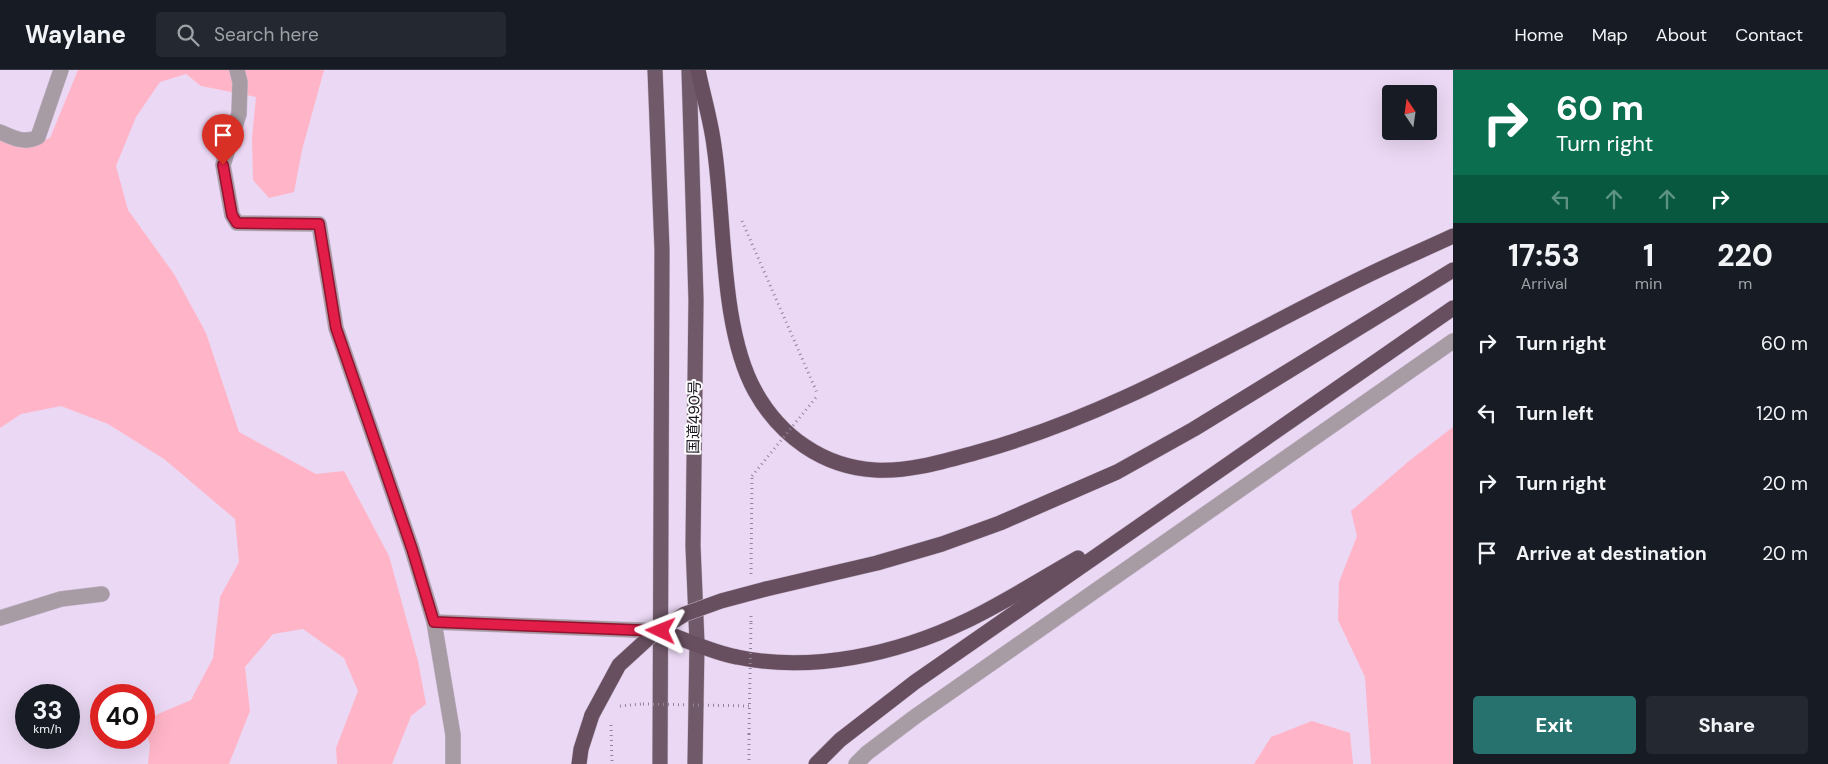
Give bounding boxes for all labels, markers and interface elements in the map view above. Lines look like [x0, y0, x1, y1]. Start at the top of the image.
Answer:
search box [156, 12, 506, 57]
text: Waylane [25, 19, 126, 50]
icon: search [174, 21, 202, 49]
text: Search here [214, 22, 319, 47]
text: Home [1514, 23, 1564, 47]
text: Map [1592, 23, 1628, 47]
text: About [1656, 23, 1707, 47]
text: Contact [1735, 23, 1803, 47]
north arrow [1382, 85, 1438, 140]
map controls [1382, 85, 1437, 140]
text: 60 m [1556, 85, 1644, 131]
icon: right [1473, 90, 1538, 155]
pin [202, 114, 244, 165]
icon: arrive [209, 121, 237, 149]
text: Turn right [1556, 129, 1653, 158]
icon: left [1547, 185, 1575, 213]
icon: ahead [1600, 185, 1628, 213]
icon: ahead [1653, 185, 1681, 213]
icon: right [1706, 185, 1734, 213]
text: 17:53 [1508, 236, 1580, 275]
text: 1 [1643, 236, 1654, 275]
text: 220 [1717, 236, 1773, 275]
text: Arrival [1521, 273, 1567, 294]
text: min [1635, 273, 1662, 294]
text: m [1738, 273, 1752, 294]
icon: right [1473, 329, 1501, 357]
text: Turn right [1516, 331, 1606, 356]
text: 60 m [1761, 331, 1808, 356]
street label: 国道490号 [683, 380, 705, 454]
icon: left [1473, 399, 1501, 427]
text: Turn left [1516, 401, 1594, 426]
text: 120 m [1756, 401, 1808, 426]
icon: right [1473, 469, 1501, 497]
text: Turn right [1516, 471, 1606, 496]
text: 20 m [1762, 471, 1808, 496]
icon: arrive [1473, 539, 1501, 567]
text: Arrive at destination [1516, 541, 1707, 566]
text: 20 m [1762, 541, 1808, 566]
position arrow [634, 604, 686, 656]
speed limit sign: 40 [90, 684, 155, 749]
text: 33 [32, 694, 63, 727]
button: Exit [1473, 696, 1636, 754]
button: Share [1646, 696, 1808, 754]
text: km/h [33, 721, 62, 737]

